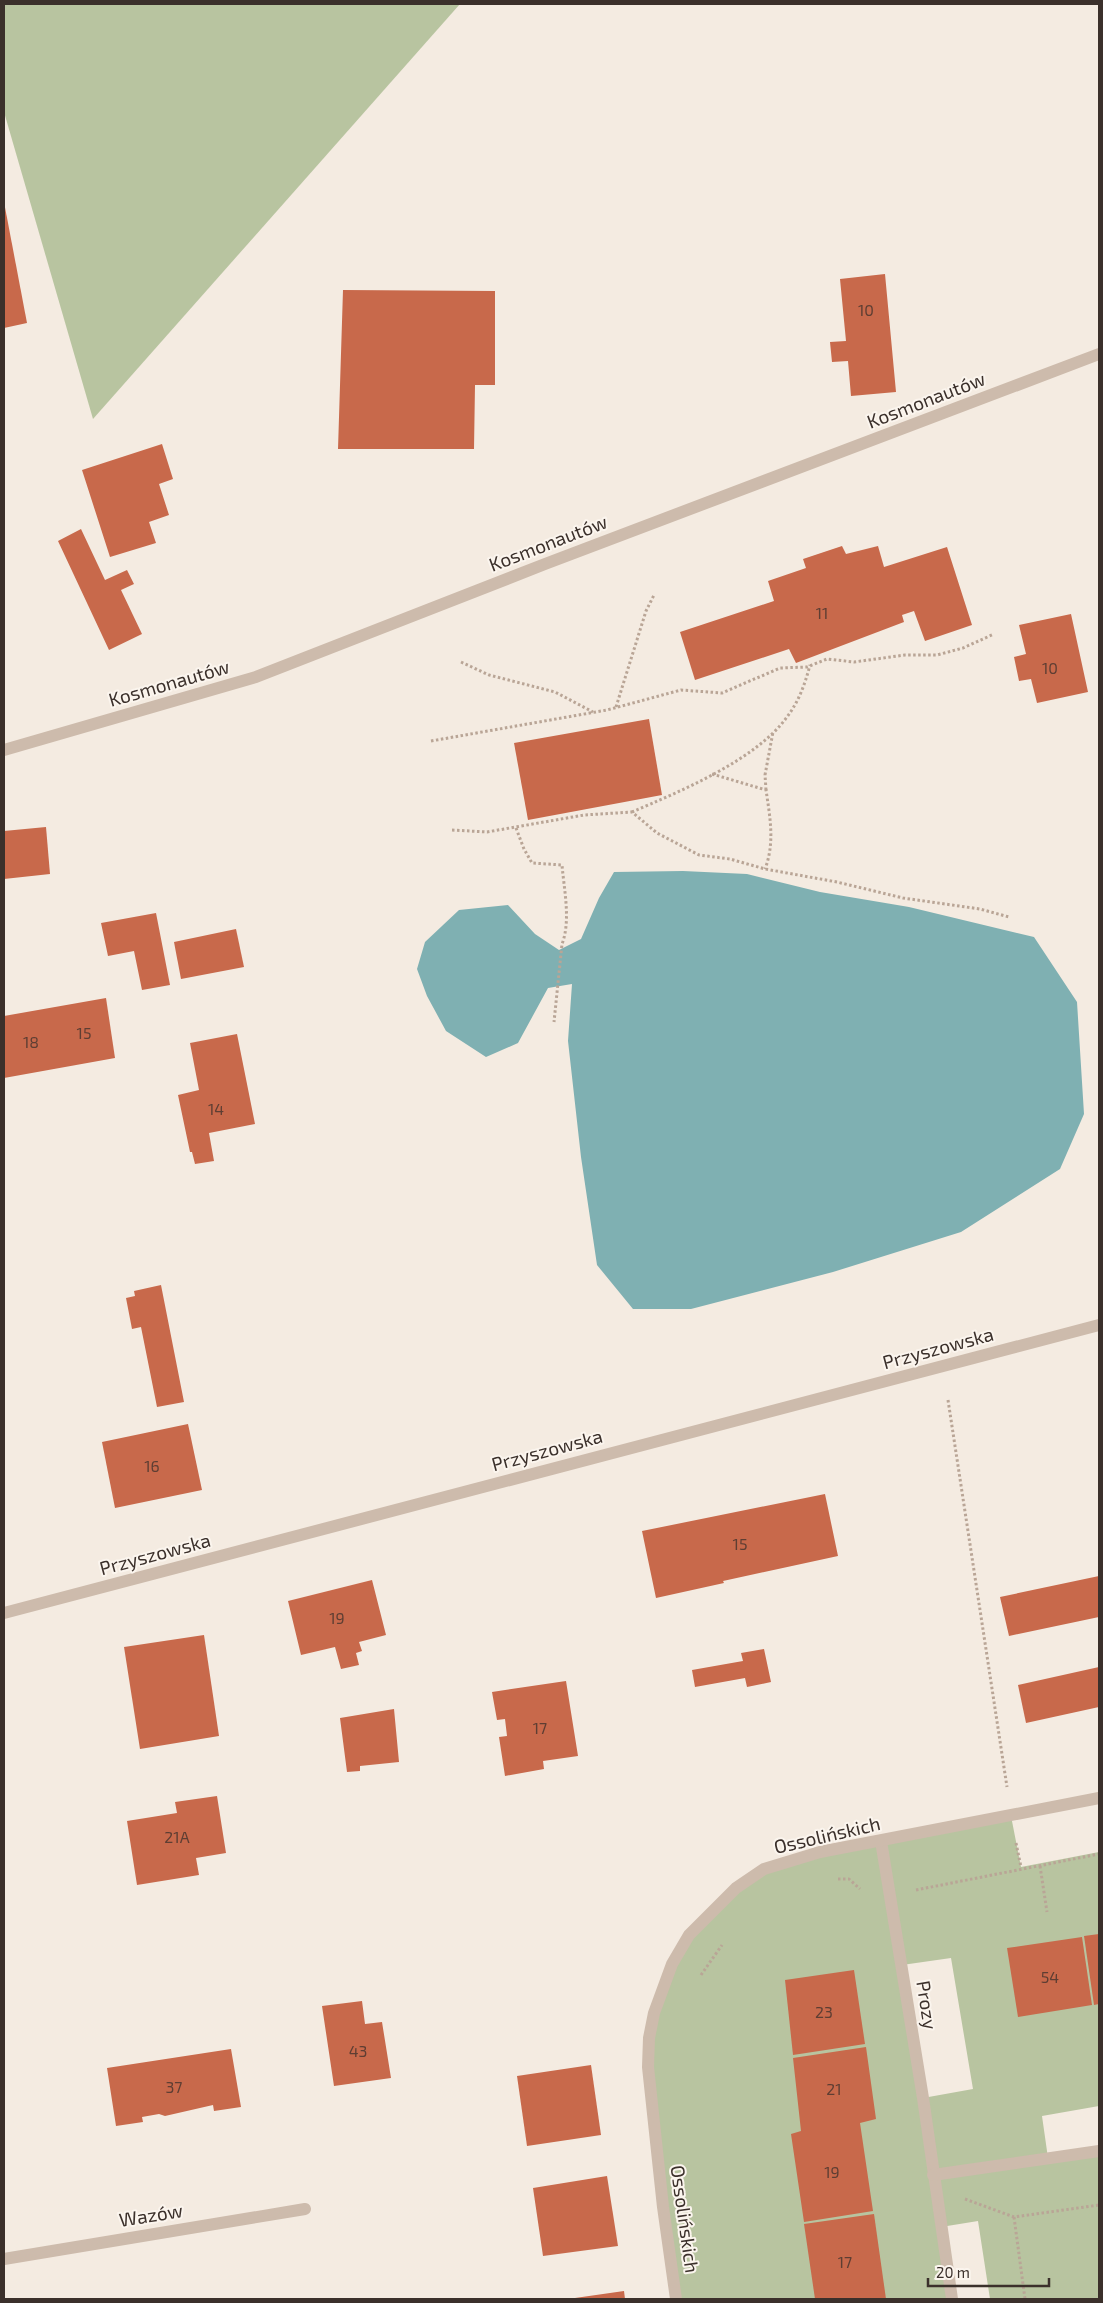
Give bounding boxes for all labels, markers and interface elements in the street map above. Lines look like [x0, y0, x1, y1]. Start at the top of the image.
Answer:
house number: 10 [858, 300, 874, 319]
street label: Kosmonautów [863, 366, 989, 433]
street label: Kosmonautów [485, 509, 611, 576]
house number: 11 [816, 603, 828, 622]
street label: Kosmonautów [106, 654, 232, 711]
house number: 10 [1042, 658, 1058, 677]
house number: 15 [77, 1023, 91, 1042]
house number: 18 [23, 1032, 39, 1051]
house number: 14 [208, 1099, 224, 1118]
street label: Przyszowska [880, 1322, 996, 1373]
street label: Przyszowska [489, 1424, 605, 1475]
house number: 16 [144, 1456, 160, 1475]
street label: Przyszowska [97, 1528, 213, 1579]
house number: 15 [733, 1534, 747, 1553]
house number: 19 [329, 1608, 345, 1627]
house number: 17 [533, 1718, 547, 1737]
street label: Ossolińskich [771, 1811, 882, 1858]
house number: 21A [164, 1827, 190, 1846]
house number: 54 [1041, 1967, 1059, 1986]
street label: Prozy [912, 1979, 943, 2031]
house number: 23 [815, 2002, 833, 2021]
house number: 43 [349, 2041, 367, 2060]
house number: 37 [165, 2077, 183, 2096]
house number: 21 [826, 2079, 842, 2098]
house number: 19 [824, 2162, 840, 2181]
street label: Ossolińskich [667, 2164, 704, 2274]
street label: Wazów [117, 2198, 185, 2231]
house number: 17 [838, 2252, 852, 2271]
scale bar [928, 2256, 1049, 2288]
text: 20 m [936, 2263, 970, 2281]

